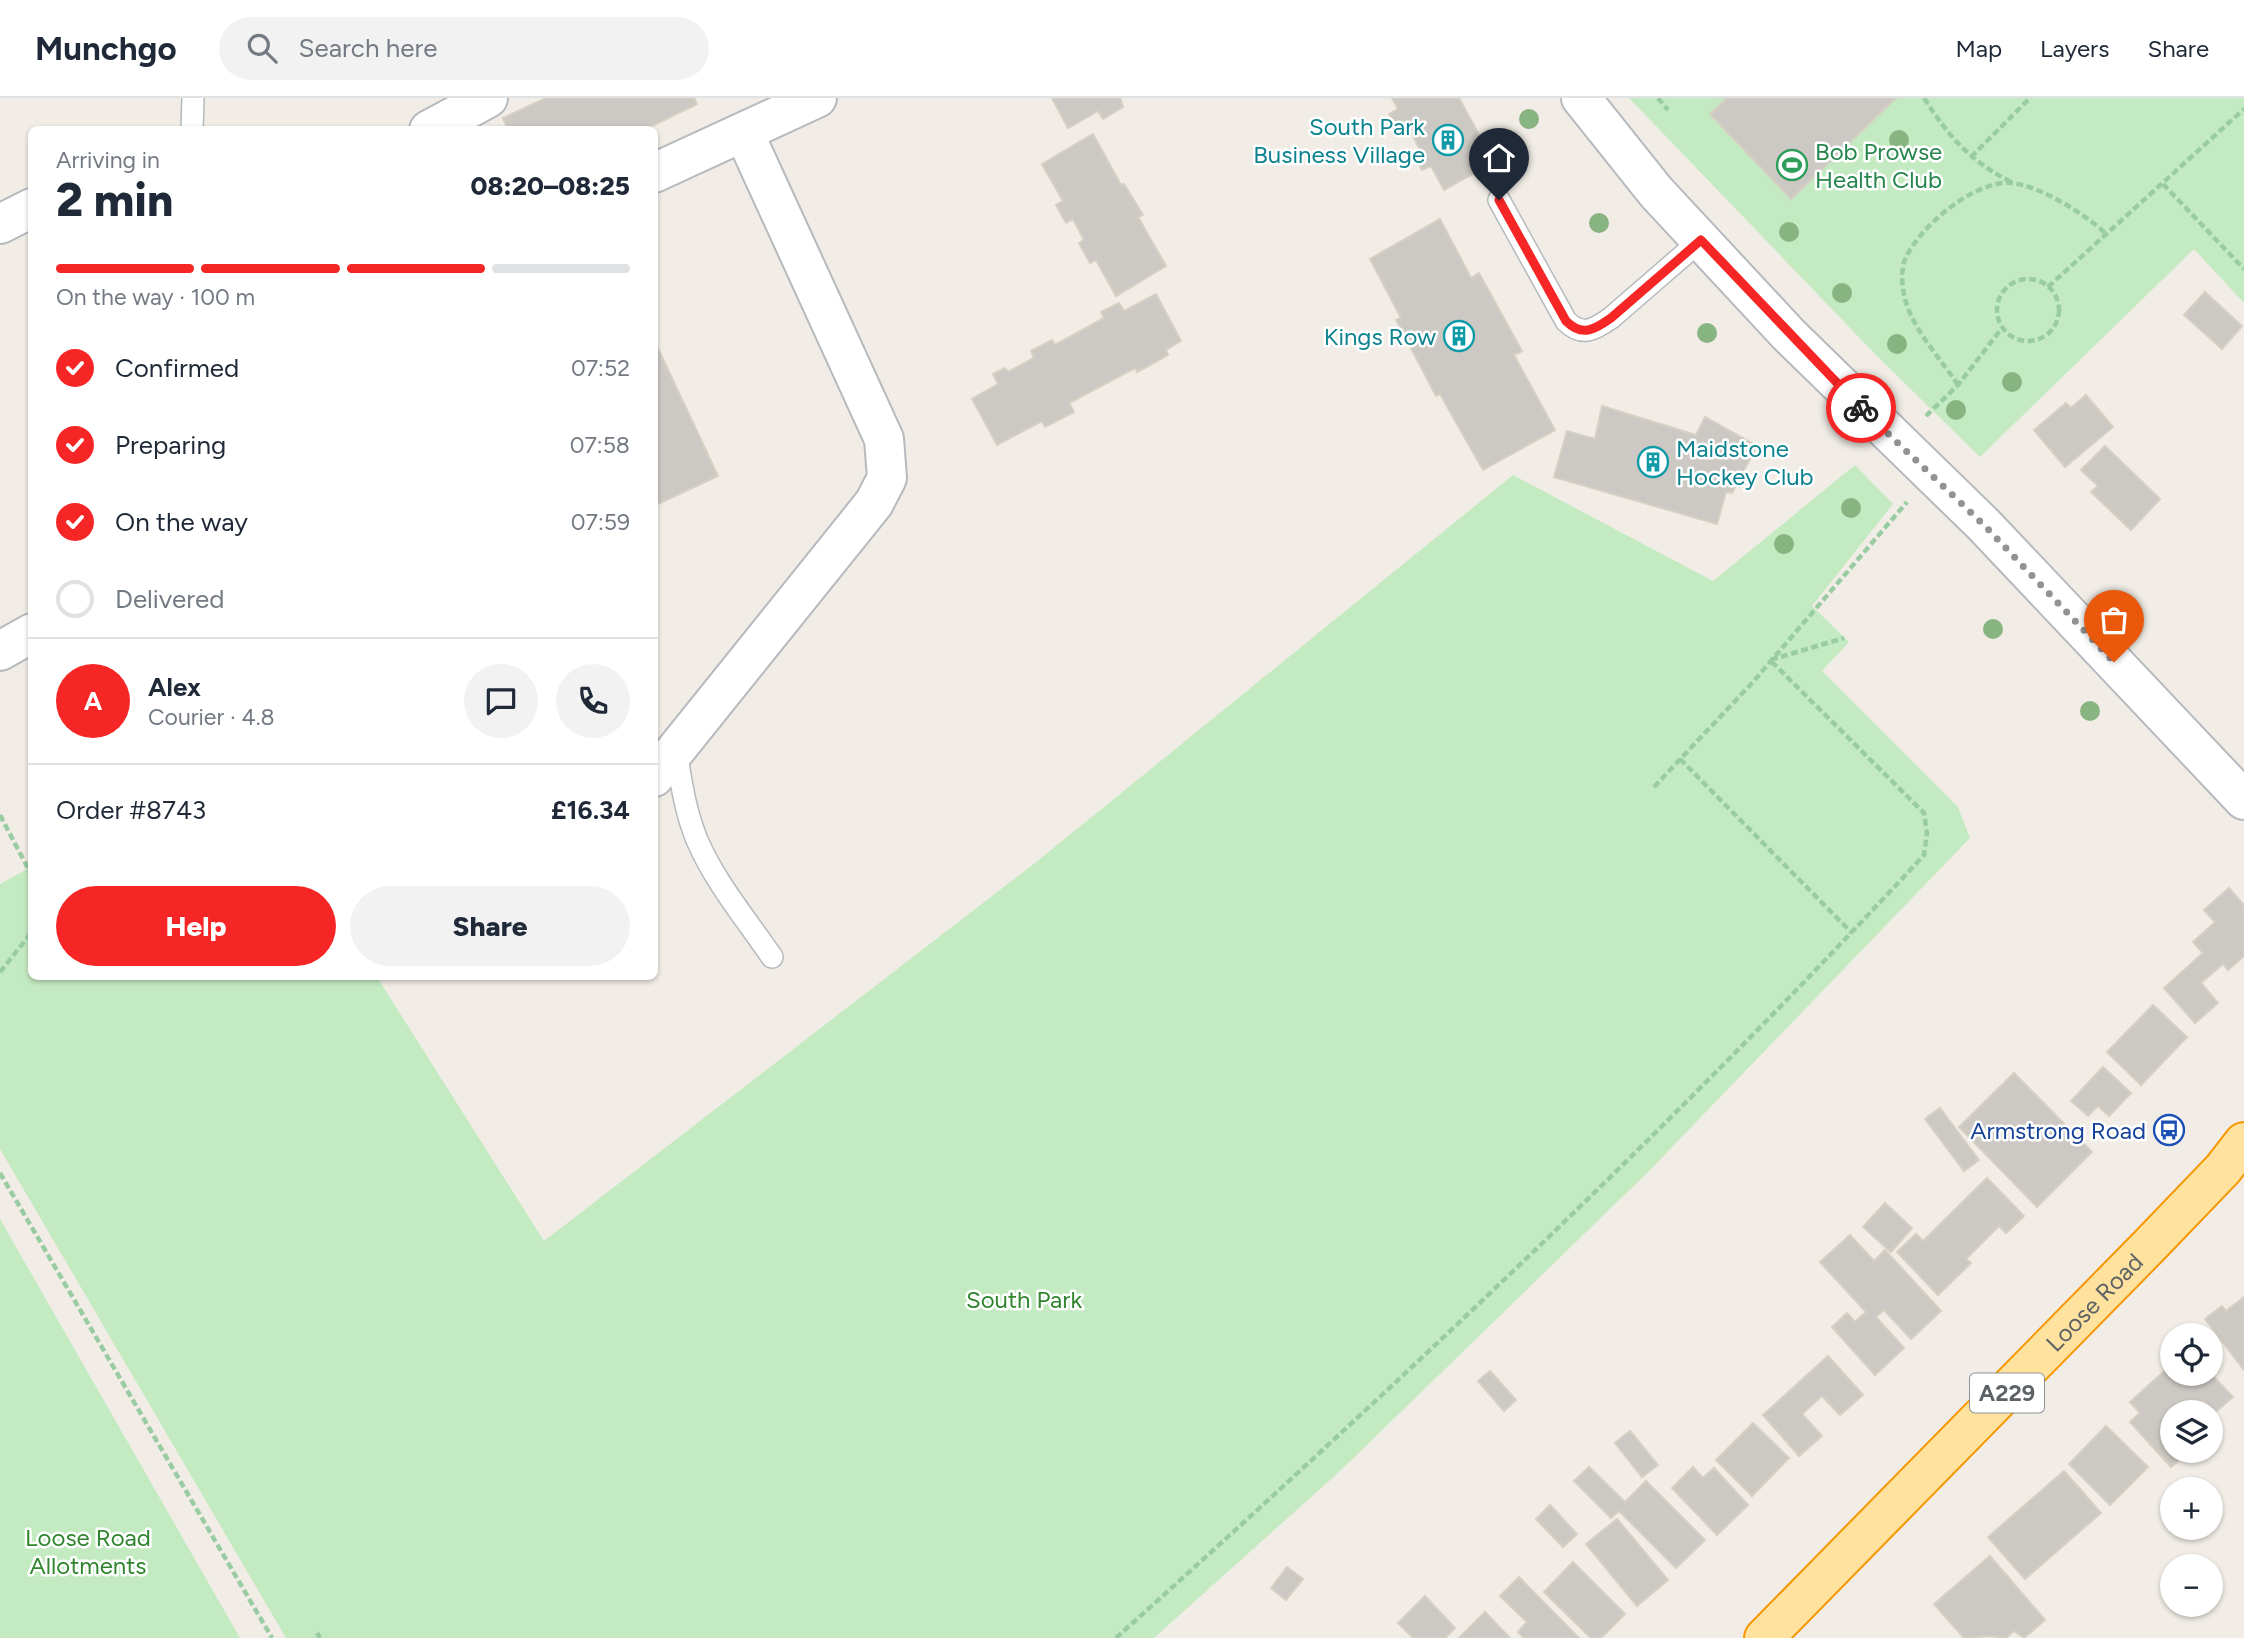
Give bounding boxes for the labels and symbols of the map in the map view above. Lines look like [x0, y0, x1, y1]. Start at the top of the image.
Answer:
place label: South Park Business Village [1253, 112, 1425, 169]
building icon: South Park Business Village [1431, 123, 1465, 157]
pin [1469, 128, 1529, 200]
place label: Bob Prowse Health Club [1815, 137, 1942, 194]
sports icon: Bob Prowse Health Club [1775, 148, 1809, 182]
building icon: Kings Row [1442, 319, 1476, 353]
place label: Kings Row [1324, 322, 1436, 351]
courier [1826, 373, 1896, 443]
place label: Maidstone Hockey Club [1676, 434, 1814, 491]
building icon: Maidstone Hockey Club [1636, 445, 1670, 479]
pin [2084, 590, 2144, 662]
bus stop icon: Armstrong Road [2152, 1113, 2186, 1147]
place label: Armstrong Road [1970, 1116, 2146, 1145]
street label: Loose Road [2040, 1247, 2148, 1357]
park label: South Park [966, 1285, 1082, 1314]
road number: A229 [1970, 1374, 2044, 1412]
park label: Loose Road Allotments [25, 1523, 151, 1580]

